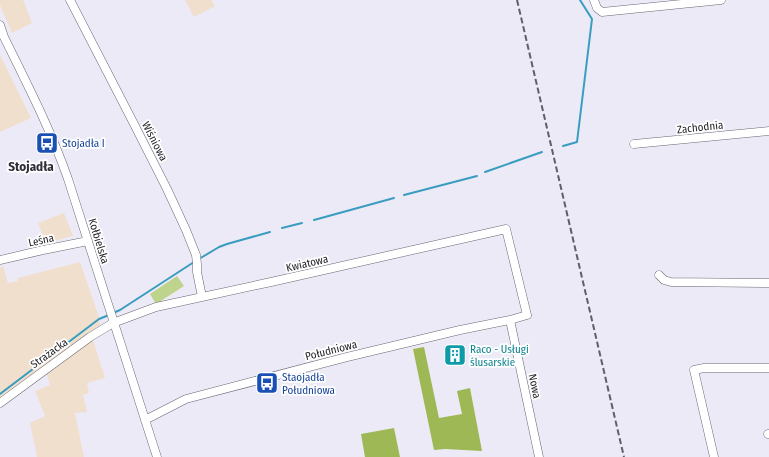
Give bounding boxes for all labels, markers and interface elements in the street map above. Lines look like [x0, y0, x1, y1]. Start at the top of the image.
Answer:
street label: Wiśniowa [139, 119, 170, 163]
street label: Zachodnia [676, 119, 724, 136]
bus stop icon: Stojadła I [34, 130, 60, 156]
place label: Stojadła I [62, 137, 105, 150]
district label: Stojadła [8, 159, 54, 174]
street label: Kołbielska [85, 217, 112, 265]
street label: Leśna [27, 231, 55, 250]
street label: Kwiatowa [285, 252, 329, 275]
street label: Strażacka [28, 336, 70, 371]
street label: Południowa [304, 338, 358, 363]
building icon: Raco - Usługi ślusarskie [442, 342, 468, 368]
place label: Raco - Usługi ślusarskie [470, 343, 529, 369]
bus stop icon: Staojadła Południowa [254, 370, 280, 396]
place label: Staojadła Południowa [282, 371, 335, 397]
street label: Nowa [526, 373, 543, 400]

